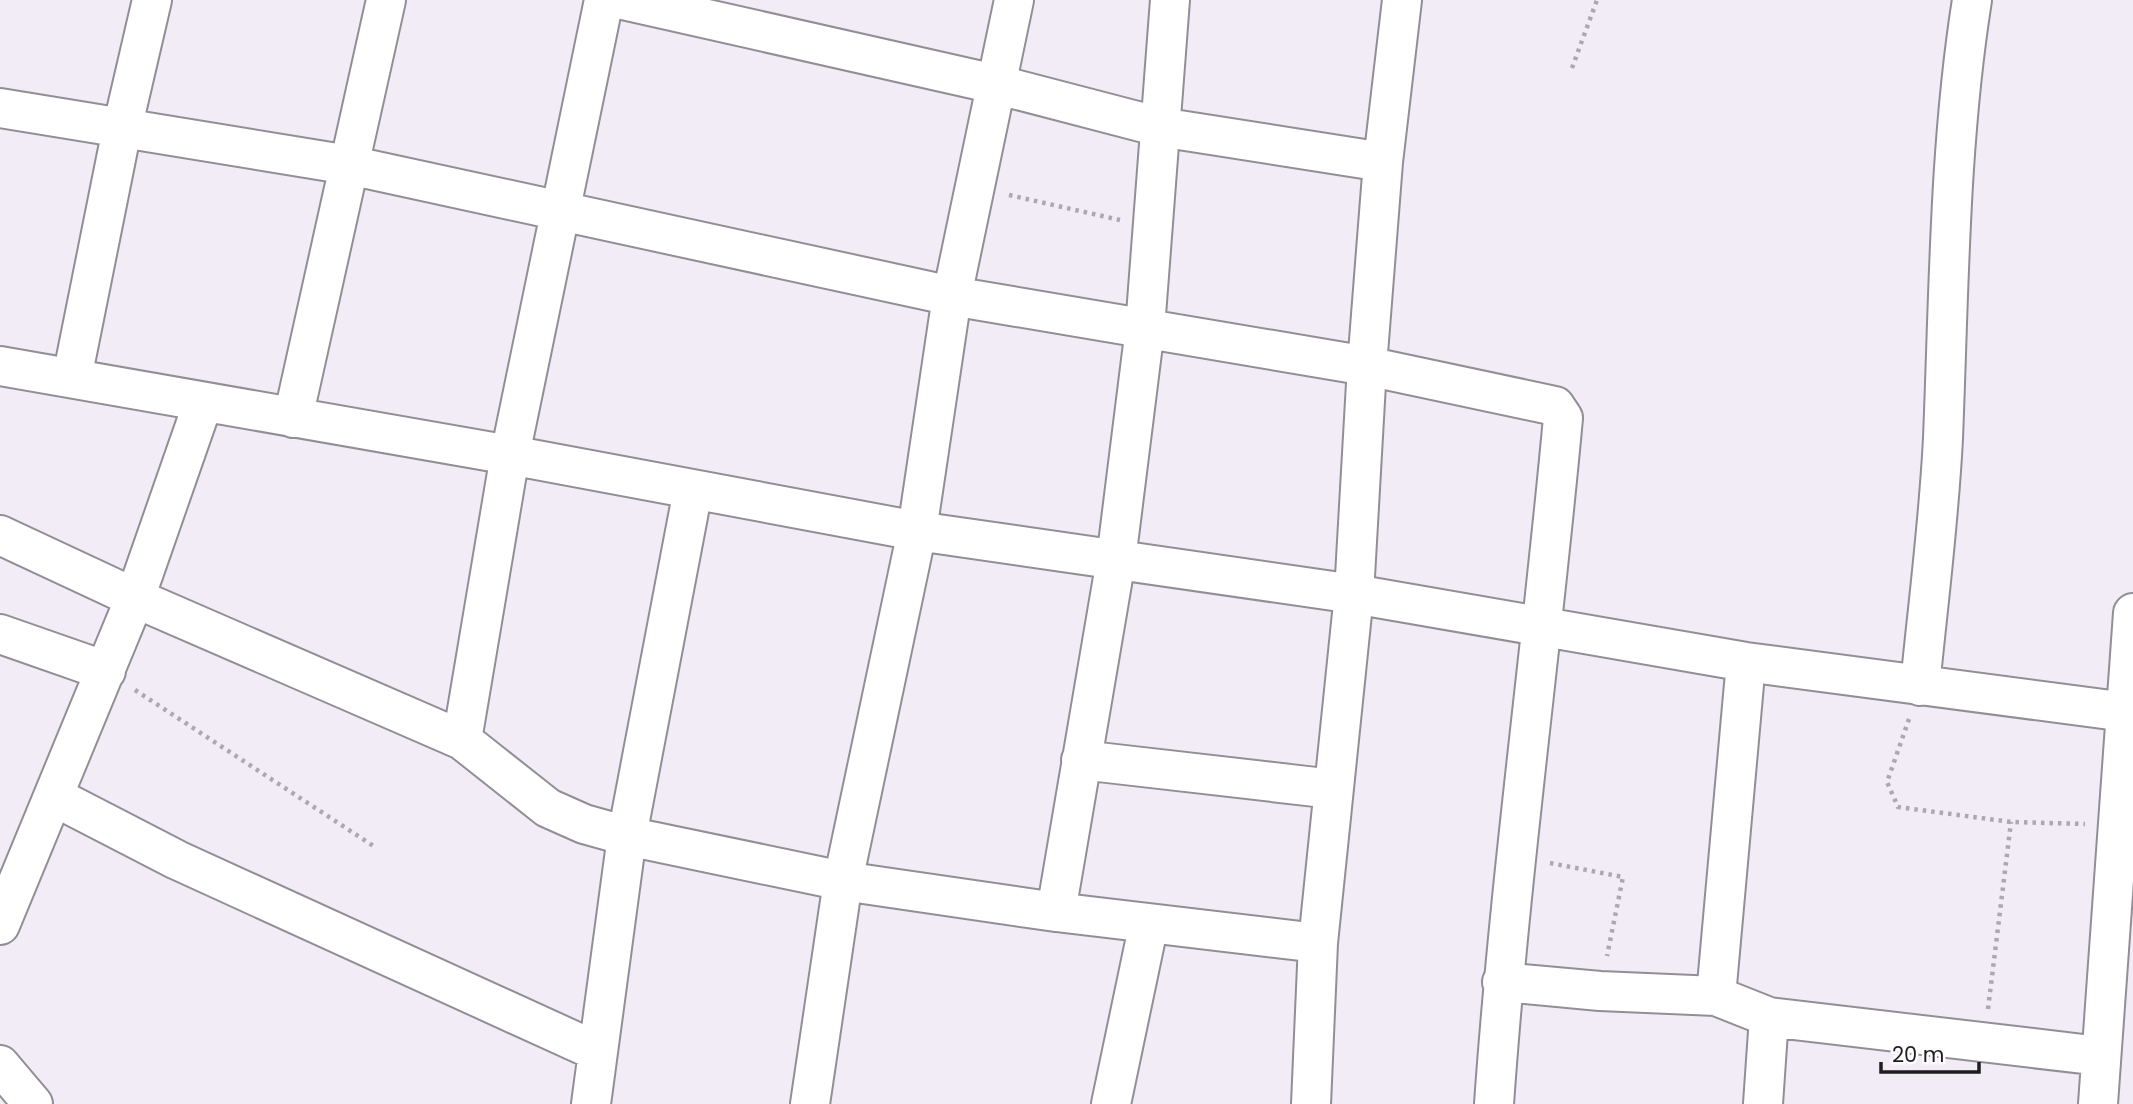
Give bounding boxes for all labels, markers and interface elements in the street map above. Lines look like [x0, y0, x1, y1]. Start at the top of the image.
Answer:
scale bar [1881, 1030, 1979, 1074]
text: 20 m [1892, 1040, 1945, 1069]

